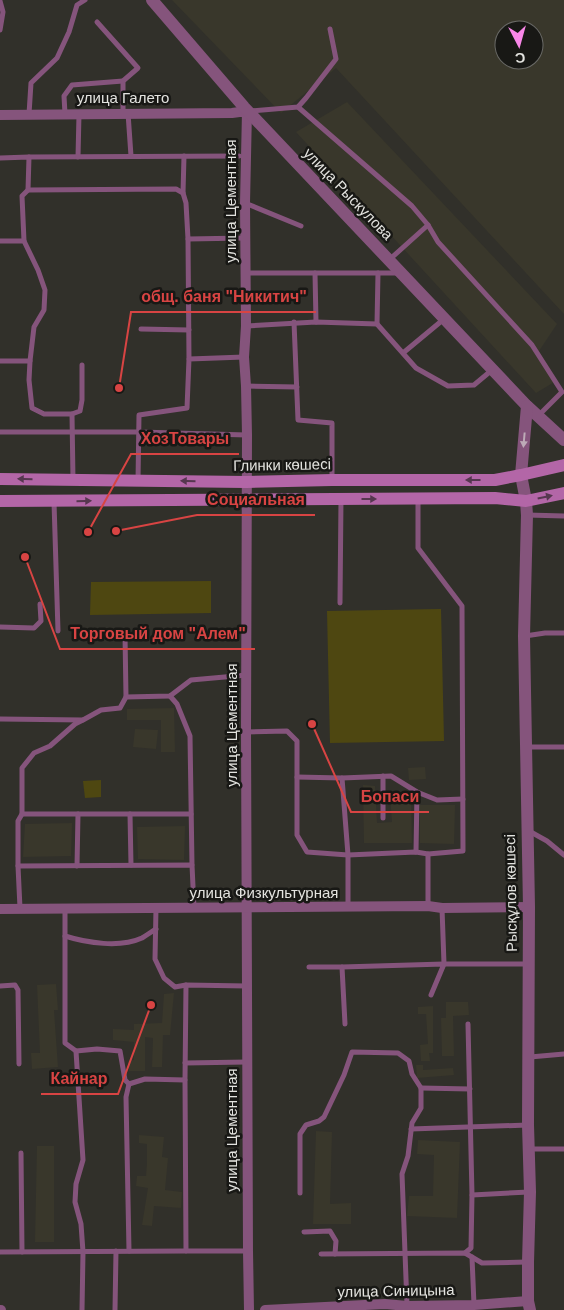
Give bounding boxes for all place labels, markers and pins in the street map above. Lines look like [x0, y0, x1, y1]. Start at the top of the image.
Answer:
callout: общ. баня "Никитич" [131, 281, 316, 312]
callout: ХозТовары [131, 423, 239, 454]
callout: Социальная [197, 484, 315, 515]
callout: Торговый дом "Алем" [60, 618, 255, 649]
callout: Бопаси [351, 781, 429, 812]
callout: Кайнар [41, 1063, 118, 1094]

